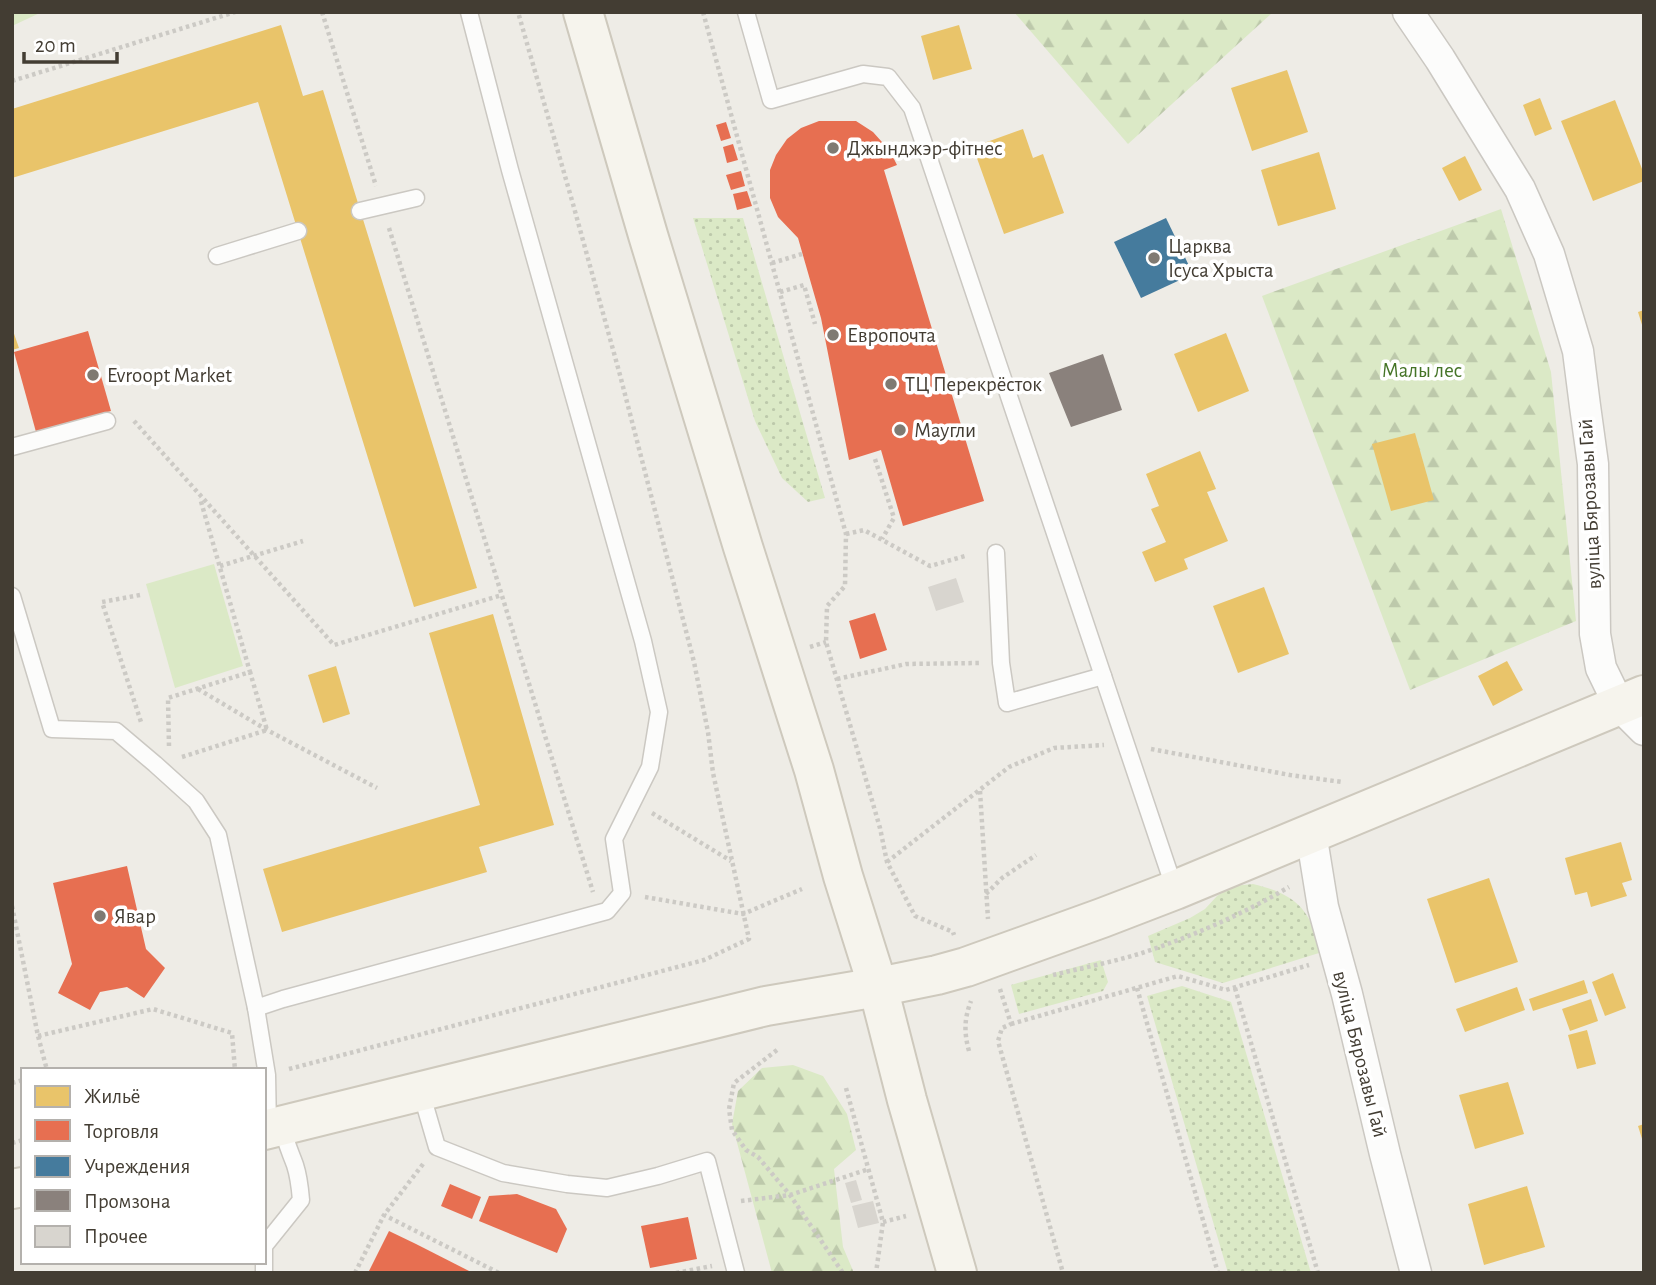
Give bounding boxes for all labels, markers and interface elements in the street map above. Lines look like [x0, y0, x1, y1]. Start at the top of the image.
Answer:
scale bar [24, 21, 117, 65]
text: 20 m [35, 35, 76, 56]
place label: Джынджэр-фітнес [847, 138, 1003, 159]
marker: Джынджэр-фітнес [825, 140, 841, 156]
place label: Царква Ісуса Хрыста [1168, 236, 1274, 281]
marker: Царква Ісуса Хрыста [1146, 250, 1162, 266]
place label: Европочта [847, 325, 936, 346]
marker: Европочта [825, 327, 841, 343]
park label: Малы лес [1382, 360, 1462, 381]
place label: Evroopt Market [107, 365, 232, 386]
marker: Evroopt Market [85, 367, 101, 383]
place label: ТЦ Перекрёсток [905, 374, 1042, 395]
marker: ТЦ Перекрёсток [883, 376, 899, 392]
street label: вуліца Бярозавы Гай [1575, 418, 1605, 590]
place label: Маугли [914, 420, 976, 441]
marker: Маугли [892, 422, 908, 438]
place label: Явар [114, 906, 156, 927]
marker: Явар [92, 908, 108, 924]
street label: вуліца Бярозавы Гай [1329, 969, 1391, 1139]
legend [21, 1068, 266, 1264]
text: Жильё [84, 1086, 140, 1107]
text: Торговля [84, 1121, 159, 1142]
text: Учреждения [84, 1156, 190, 1177]
text: Промзона [84, 1191, 171, 1212]
text: Прочее [84, 1226, 148, 1247]

